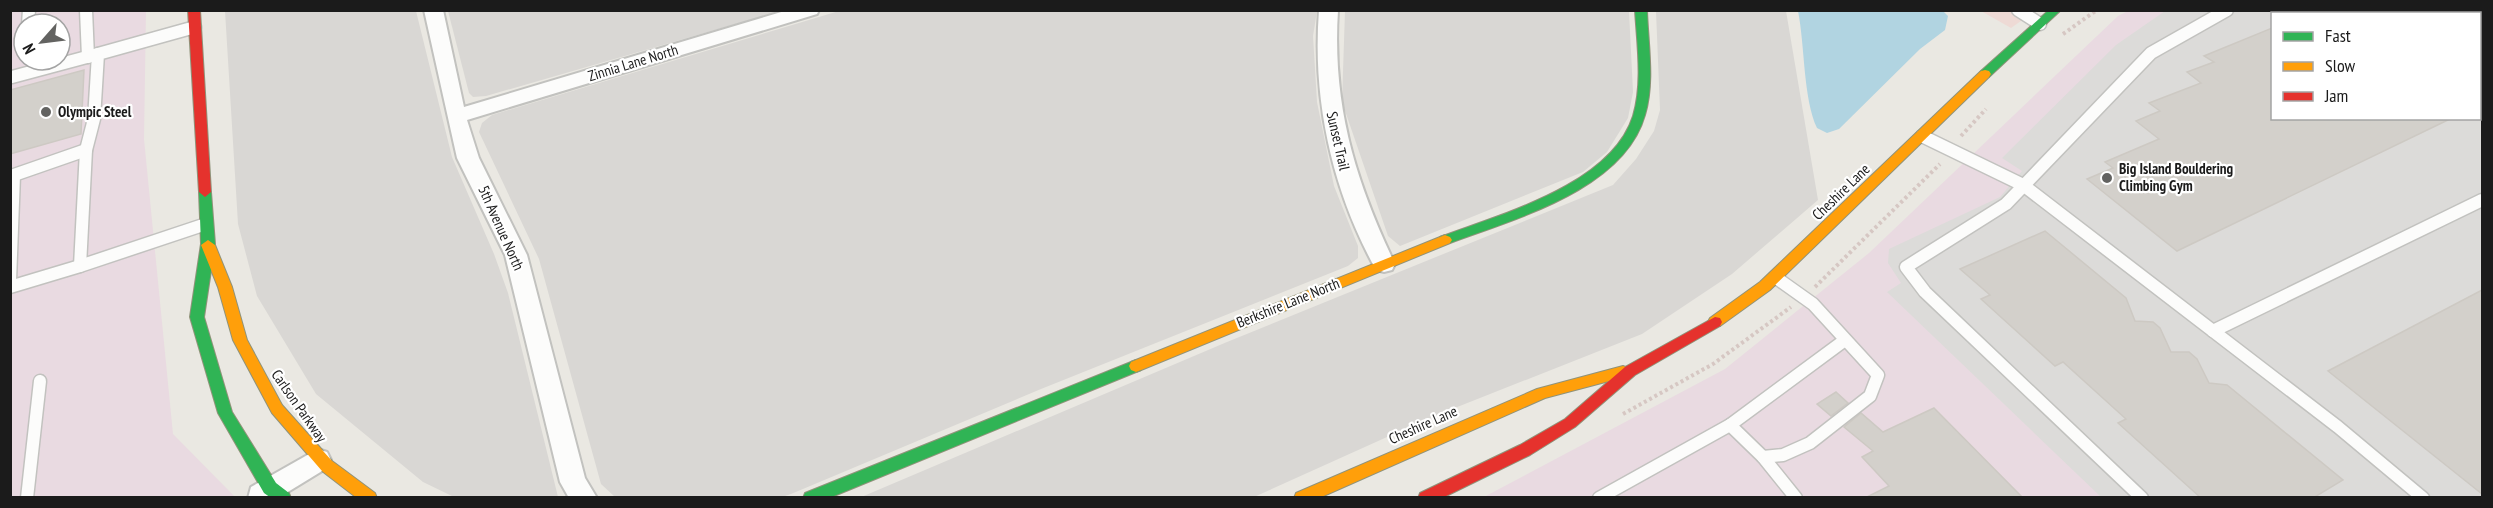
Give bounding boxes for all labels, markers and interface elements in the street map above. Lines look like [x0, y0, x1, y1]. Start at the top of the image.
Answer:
north arrow [12, 12, 72, 72]
legend [2271, 12, 2481, 120]
text: Fast [2325, 24, 2351, 47]
street label: Zinnia Lane North [586, 40, 680, 85]
text: N [18, 41, 40, 58]
text: Slow [2325, 54, 2356, 77]
text: Jam [2324, 84, 2348, 107]
place label: Olympic Steel [58, 102, 132, 121]
marker: Olympic Steel [39, 105, 53, 119]
street label: Sunset Trail [1322, 110, 1355, 173]
street label: Cheshire Lane [1808, 159, 1873, 224]
place label: Big Island Bouldering Climbing Gym [2119, 159, 2234, 195]
marker: Big Island Bouldering Climbing Gym [2100, 171, 2114, 185]
street label: 5th Avenue North [474, 182, 529, 273]
street label: Berkshire Lane North [1234, 273, 1342, 332]
street label: Carlson Parkway [267, 366, 332, 446]
street label: Cheshire Lane [1386, 401, 1460, 448]

